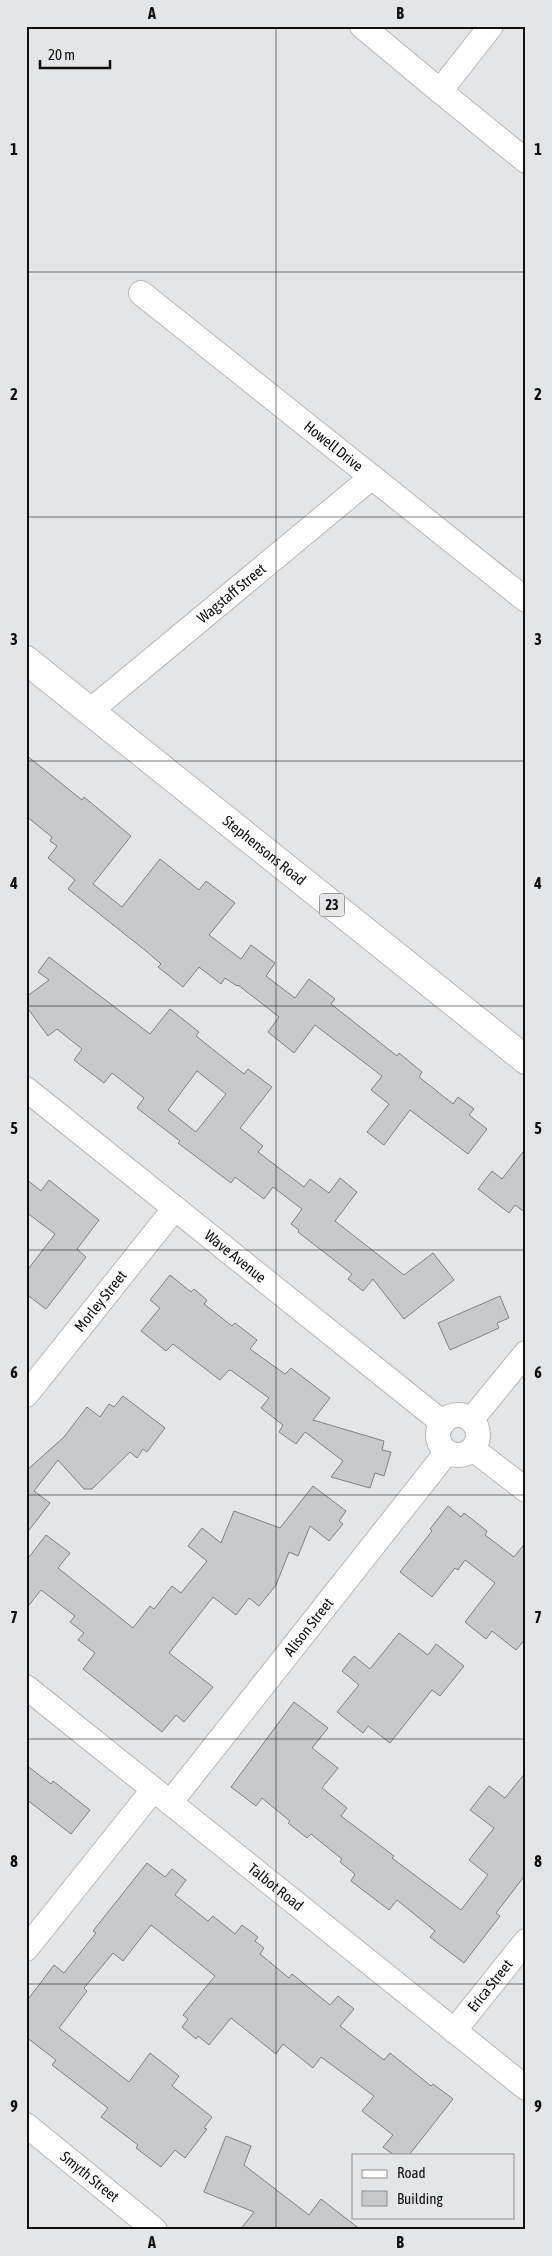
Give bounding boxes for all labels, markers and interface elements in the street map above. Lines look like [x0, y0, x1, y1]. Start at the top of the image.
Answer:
text: A [147, 4, 156, 22]
text: B [396, 4, 404, 22]
scale bar [40, 38, 110, 70]
text: 20 m [48, 46, 75, 63]
text: 1 [10, 140, 18, 158]
text: 1 [534, 140, 542, 158]
text: 2 [10, 385, 18, 403]
text: 2 [534, 385, 542, 403]
street label: Howell Drive [301, 417, 367, 475]
street label: Wagstaff Street [194, 560, 269, 626]
text: 3 [10, 630, 18, 648]
text: 3 [534, 630, 542, 648]
street label: Stephensons Road [220, 812, 309, 888]
text: 4 [9, 874, 18, 892]
text: 4 [533, 874, 542, 892]
road number: 23 [320, 894, 344, 916]
text: 5 [10, 1119, 18, 1137]
text: 5 [534, 1119, 542, 1137]
street label: Wave Avenue [201, 1226, 270, 1286]
street label: Morley Street [71, 1267, 130, 1335]
text: 6 [10, 1363, 18, 1381]
text: 6 [534, 1363, 542, 1381]
street label: Alison Street [280, 1594, 337, 1659]
text: 7 [10, 1608, 18, 1626]
text: 7 [534, 1608, 542, 1626]
text: 8 [10, 1852, 18, 1870]
text: 8 [534, 1852, 542, 1870]
street label: Talbot Road [245, 1860, 307, 1914]
street label: Erica Street [464, 1956, 516, 2015]
text: 9 [10, 2097, 18, 2115]
text: 9 [534, 2097, 542, 2115]
street label: Smyth Street [57, 2148, 122, 2205]
legend [352, 2154, 514, 2218]
text: Road [397, 2164, 426, 2181]
text: Building [397, 2190, 443, 2207]
text: A [147, 2233, 156, 2251]
text: B [396, 2233, 404, 2251]

